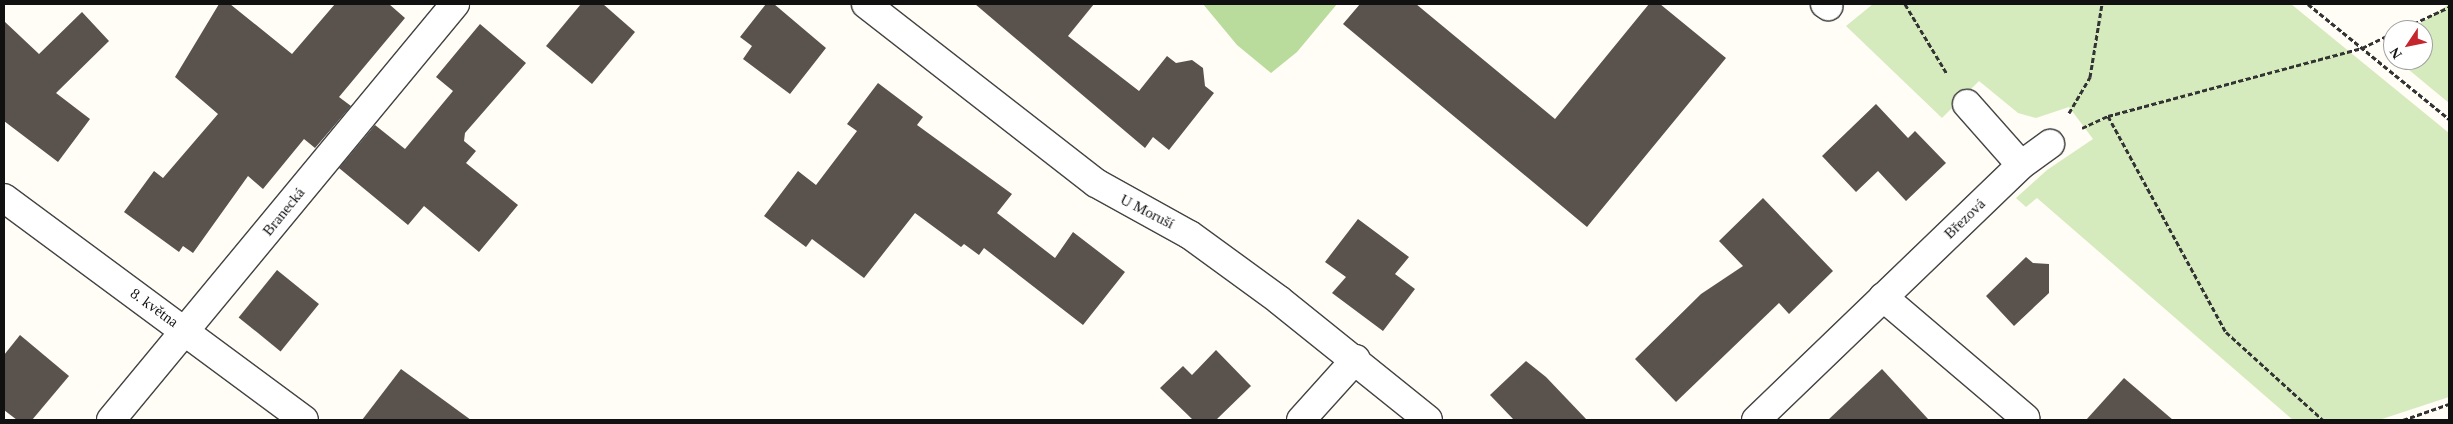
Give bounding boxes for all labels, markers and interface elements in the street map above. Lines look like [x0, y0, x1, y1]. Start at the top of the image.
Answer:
north arrow [2383, 20, 2433, 70]
text: N [2387, 45, 2405, 61]
street label: Branecká [259, 184, 309, 240]
street label: U Moruší [1117, 191, 1177, 233]
street label: Březová [1941, 195, 1989, 243]
street label: 8. května [126, 285, 182, 331]

